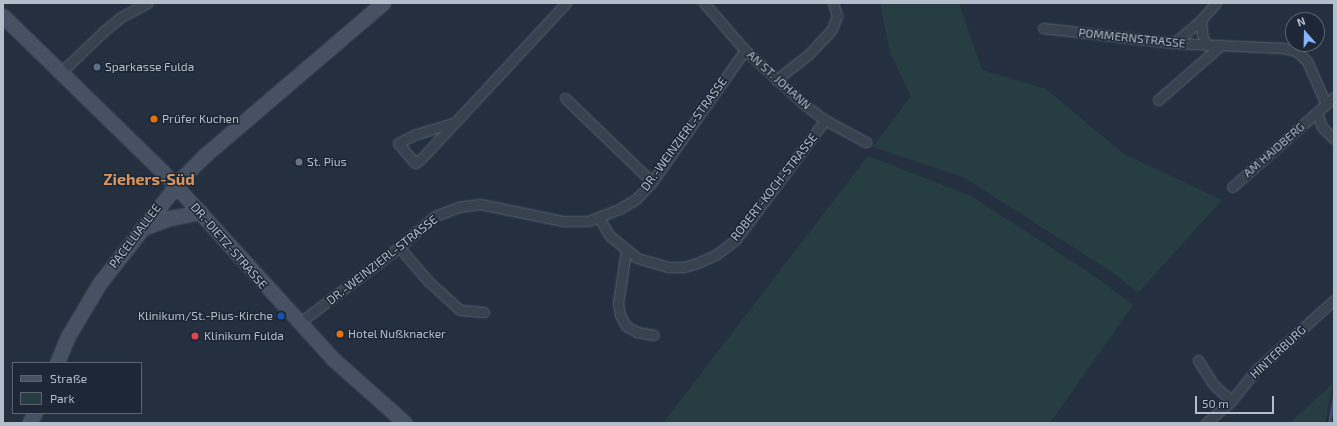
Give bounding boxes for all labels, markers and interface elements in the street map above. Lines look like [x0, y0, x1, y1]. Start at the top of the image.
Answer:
north arrow [1285, 12, 1325, 52]
text: N [1295, 14, 1307, 29]
street label: POMMERNSTRASSE [1078, 25, 1186, 51]
street label: AN ST. JOHANN [744, 47, 814, 113]
place label: Sparkasse Fulda [105, 60, 194, 74]
marker: Sparkasse Fulda [92, 62, 102, 72]
street label: DR.-WEINZIERL-STRASSE [638, 74, 730, 194]
place label: Prüfer Kuchen [162, 112, 239, 126]
marker: Prüfer Kuchen [149, 114, 159, 124]
street label: AM HAIDBERG [1240, 120, 1308, 180]
street label: ROBERT-KOCH-STRASSE [728, 130, 820, 244]
place label: St. Pius [307, 155, 347, 169]
marker: St. Pius [294, 157, 304, 167]
district label: Ziehers-Süd [103, 169, 195, 189]
street label: DR.-DIETZ-STRASSE [188, 200, 270, 292]
street label: PACELLIALLEE [106, 201, 164, 271]
street label: DR.-WEINZIERL-STRASSE [324, 212, 440, 308]
place label: Klinikum/St.-Pius-Kirche [138, 309, 273, 323]
marker: Klinikum/St.-Pius-Kirche [276, 311, 286, 321]
street label: HINTERBURG [1247, 322, 1309, 382]
place label: Hotel Nußknacker [348, 327, 446, 341]
place label: Klinikum Fulda [204, 329, 284, 343]
marker: Hotel Nußknacker [335, 329, 345, 339]
marker: Klinikum Fulda [189, 330, 201, 342]
legend [12, 362, 142, 414]
text: Straße [50, 371, 87, 385]
scale bar [1197, 388, 1276, 414]
text: Park [50, 391, 75, 405]
text: 50 m [1202, 396, 1229, 410]

